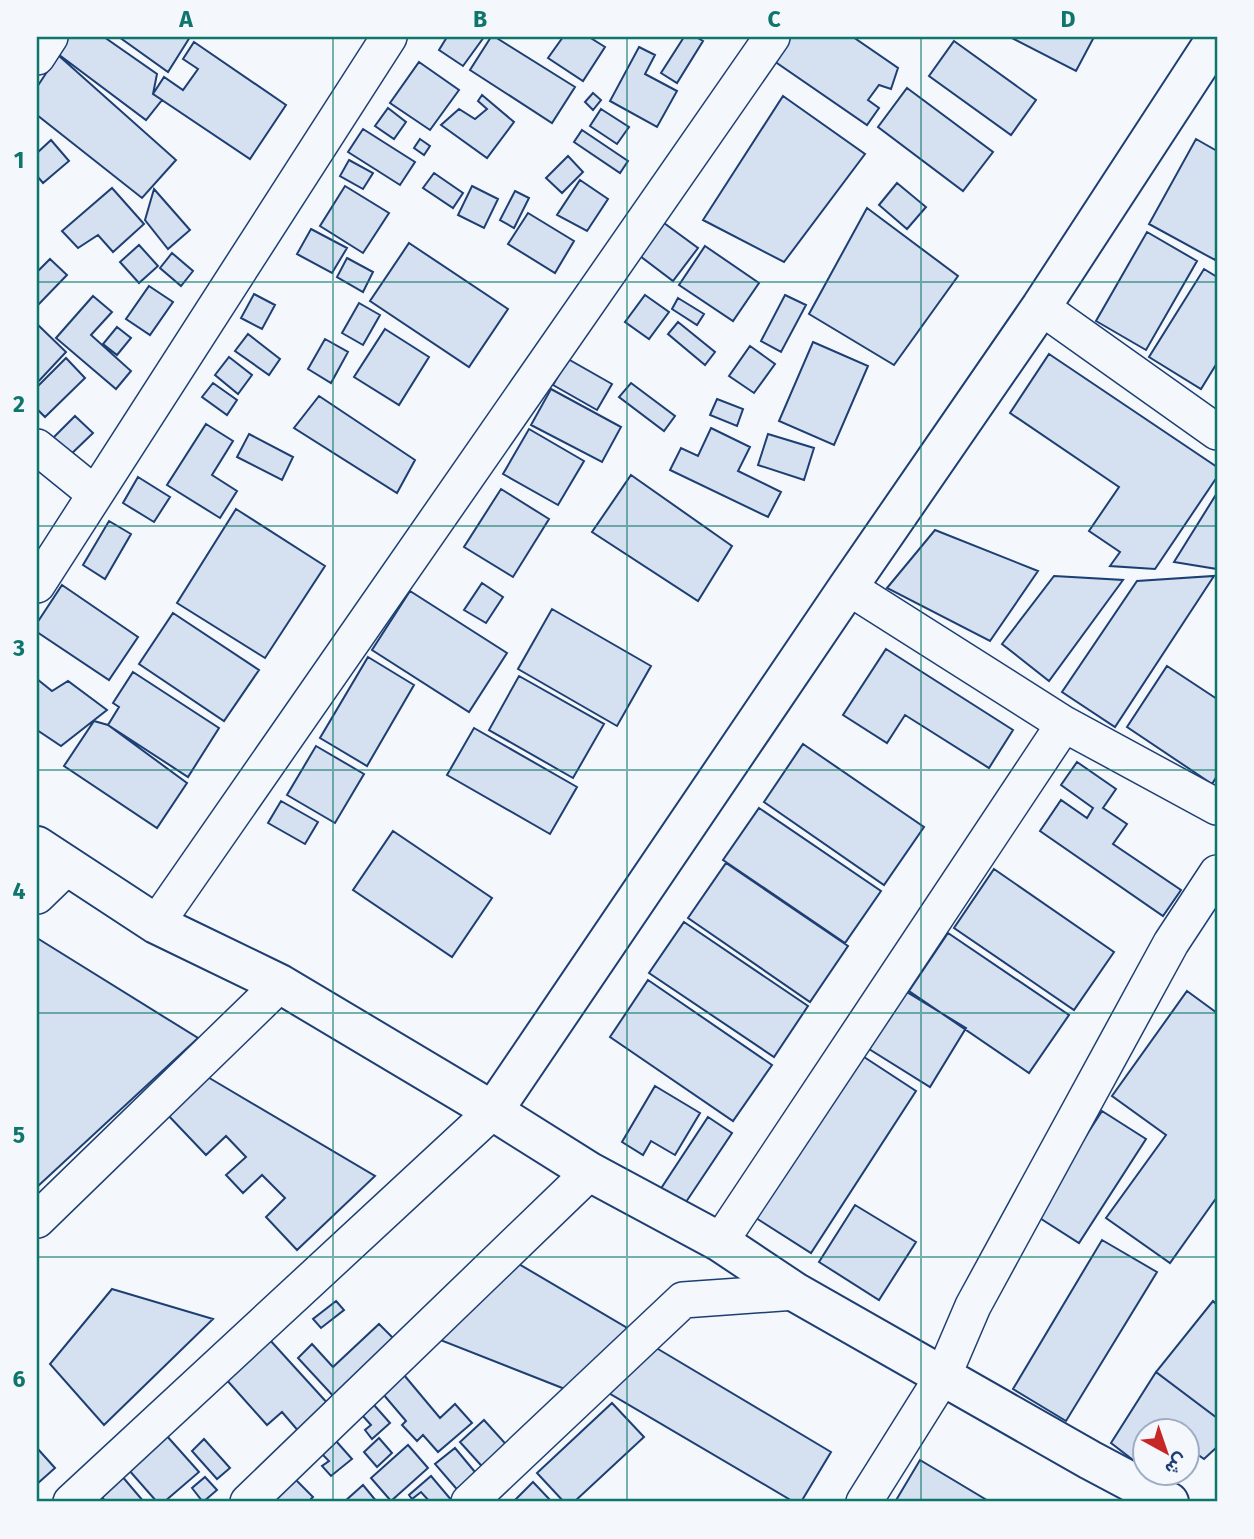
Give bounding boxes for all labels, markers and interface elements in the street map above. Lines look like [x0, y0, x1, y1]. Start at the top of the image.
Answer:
text: A [178, 5, 193, 33]
text: B [473, 5, 487, 33]
text: C [767, 5, 781, 33]
text: D [1061, 5, 1076, 33]
text: 1 [14, 146, 24, 174]
text: 2 [13, 390, 25, 418]
text: 3 [12, 634, 25, 662]
text: 4 [13, 877, 26, 905]
text: 5 [13, 1121, 25, 1149]
text: 6 [13, 1365, 26, 1393]
north arrow [1132, 1416, 1202, 1486]
text: ش [1160, 1448, 1193, 1481]

